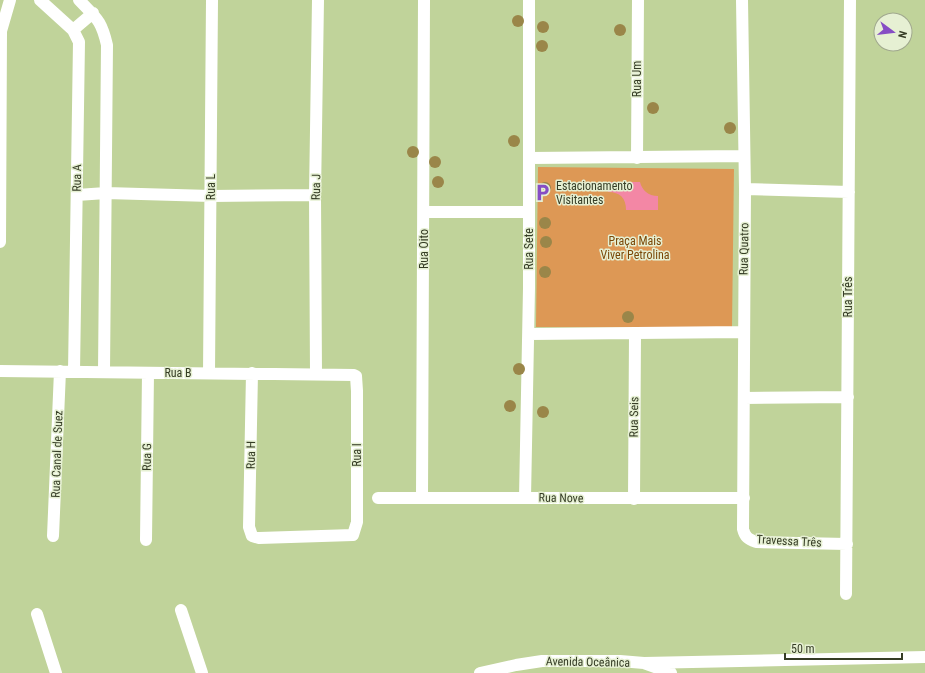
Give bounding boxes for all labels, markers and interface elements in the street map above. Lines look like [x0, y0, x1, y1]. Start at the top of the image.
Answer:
north arrow [873, 12, 913, 52]
text: N [895, 30, 909, 40]
street label: Rua Um [630, 61, 644, 97]
street label: Rua A [70, 164, 84, 192]
street label: Rua L [204, 174, 218, 200]
street label: Rua J [309, 174, 323, 200]
place label: Estacionamento Visitantes [556, 179, 633, 207]
parking icon: Estacionamento Visitantes [533, 183, 553, 203]
street label: Rua Quatro [737, 223, 751, 275]
street label: Rua Sete [522, 228, 536, 270]
street label: Rua Oito [417, 229, 431, 269]
park label: Praça Mais Viver Petrolina [601, 234, 670, 262]
street label: Rua Três [841, 277, 855, 317]
street label: Rua B [164, 366, 192, 380]
street label: Rua Seis [627, 397, 641, 437]
street label: Rua Canal de Suez [48, 410, 66, 498]
street label: Rua H [244, 441, 258, 469]
street label: Rua G [140, 443, 154, 471]
street label: Rua I [350, 443, 364, 467]
street label: Rua Nove [539, 491, 584, 505]
street label: Travessa Três [756, 532, 822, 550]
scale bar [785, 635, 902, 661]
text: 50 m [791, 642, 815, 656]
street label: Avenida Oceânica [546, 654, 631, 670]

